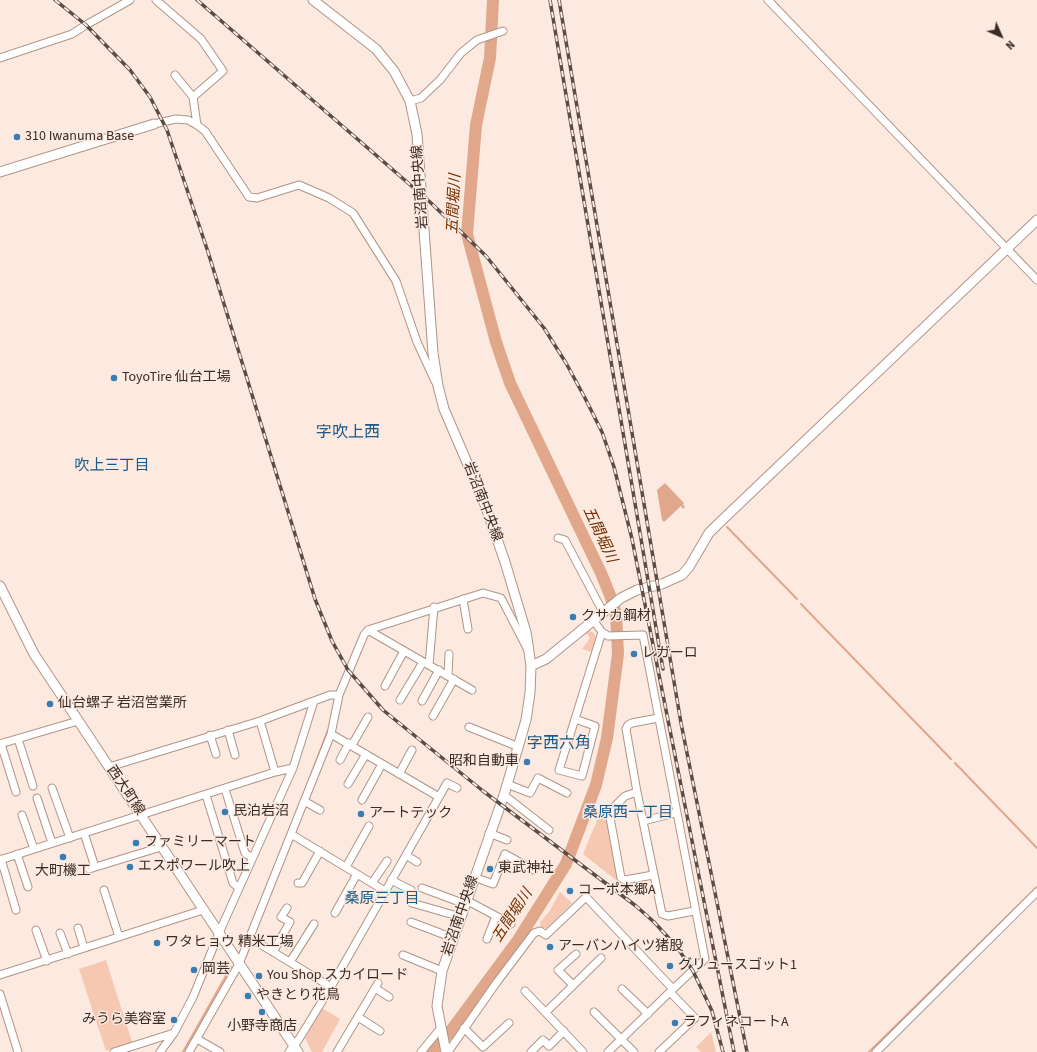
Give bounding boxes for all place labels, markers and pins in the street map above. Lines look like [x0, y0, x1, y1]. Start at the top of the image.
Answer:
place label: 310 Iwanuma Base [25, 129, 134, 145]
marker: 310 Iwanuma Base [12, 132, 22, 142]
place label: ToyoTire 仙台工場 [122, 370, 231, 386]
marker: ToyoTire 仙台工場 [109, 373, 119, 383]
place label: クサカ鋼材 [581, 609, 651, 625]
marker: クサカ鋼材 [568, 612, 578, 622]
place label: レガーロ [642, 646, 698, 662]
marker: レガーロ [629, 649, 639, 659]
place label: 仙台螺子 岩沼営業所 [58, 696, 187, 712]
marker: 仙台螺子 岩沼営業所 [45, 699, 55, 709]
place label: 昭和自動車 [449, 754, 519, 770]
marker: 昭和自動車 [522, 757, 532, 767]
place label: 民泊岩沼 [233, 804, 289, 820]
place label: アートテック [369, 806, 452, 822]
marker: 民泊岩沼 [220, 807, 230, 817]
marker: アートテック [356, 809, 366, 819]
place label: ファミリーマート [144, 835, 256, 851]
marker: ファミリーマート [131, 838, 141, 848]
marker: 大町機工 [58, 852, 68, 862]
place label: エスポワール吹上 [138, 859, 250, 875]
place label: 東武神社 [498, 861, 554, 877]
marker: エスポワール吹上 [125, 862, 135, 872]
place label: 大町機工 [35, 864, 91, 880]
marker: 東武神社 [485, 864, 495, 874]
place label: コーポ本郷A [578, 883, 656, 899]
marker: コーポ本郷A [565, 886, 575, 896]
place label: ワタヒョウ 精米工場 [165, 935, 294, 951]
marker: ワタヒョウ 精米工場 [152, 938, 162, 948]
place label: アーバンハイツ猪股 [558, 939, 683, 955]
marker: アーバンハイツ猪股 [545, 942, 555, 952]
place label: グリュースゴット1 [678, 958, 797, 974]
marker: グリュースゴット1 [665, 961, 675, 971]
place label: 岡芸 [202, 962, 230, 978]
marker: 岡芸 [189, 965, 199, 975]
place label: You Shop スカイロード [267, 968, 408, 984]
marker: You Shop スカイロード [254, 971, 264, 981]
place label: やきとり花鳥 [256, 988, 340, 1004]
marker: やきとり花鳥 [243, 991, 253, 1001]
marker: 小野寺商店 [257, 1007, 267, 1017]
place label: みうら美容室 [82, 1012, 166, 1028]
marker: みうら美容室 [169, 1015, 179, 1025]
place label: ラフィネコートA [683, 1015, 789, 1031]
marker: ラフィネコートA [670, 1018, 680, 1028]
place label: 小野寺商店 [227, 1019, 297, 1035]

